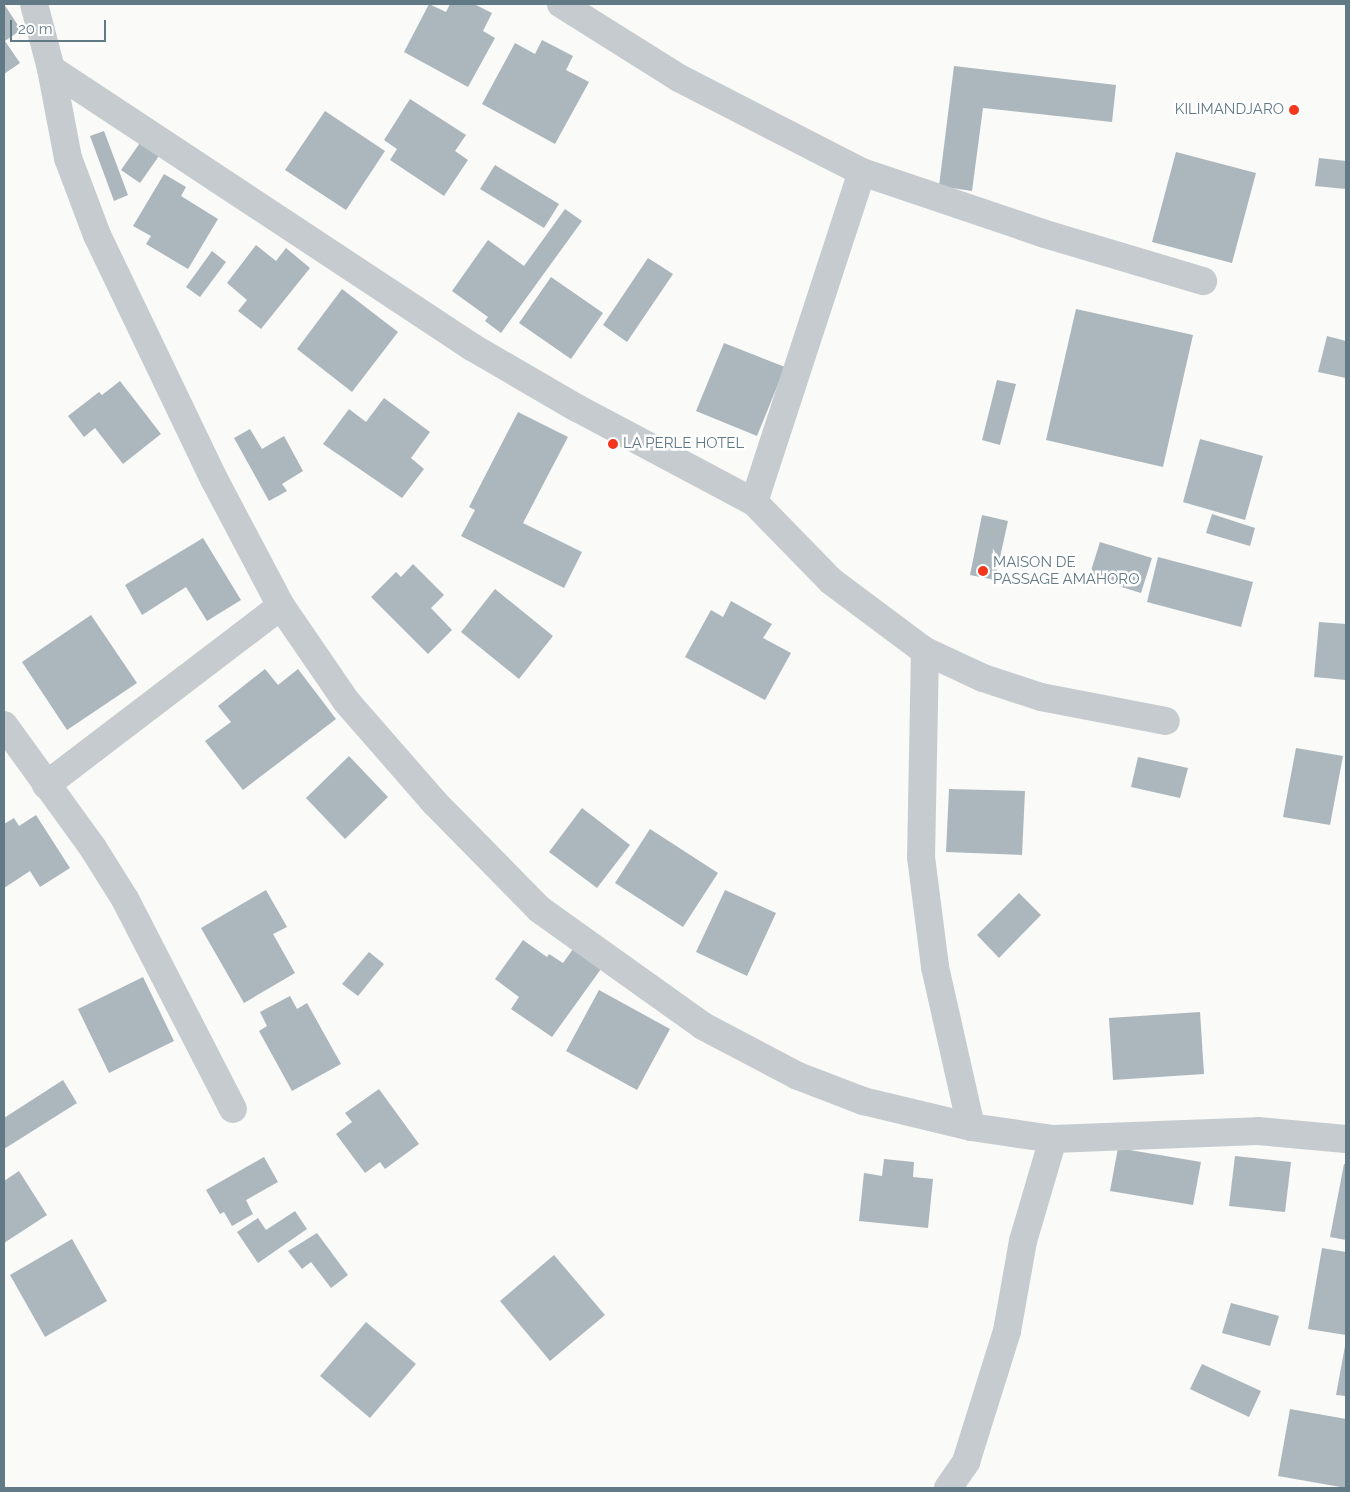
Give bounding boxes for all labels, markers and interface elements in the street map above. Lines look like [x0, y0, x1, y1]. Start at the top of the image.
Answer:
scale bar [12, 10, 109, 42]
text: 20 m [18, 20, 53, 38]
place label: KILIMANDJARO [1175, 101, 1284, 119]
marker: KILIMANDJARO [1288, 104, 1300, 116]
place label: LA PERLE HOTEL [623, 435, 745, 453]
marker: LA PERLE HOTEL [607, 438, 619, 450]
place label: MAISON DE PASSAGE AMAHORO [993, 553, 1140, 588]
marker: MAISON DE PASSAGE AMAHORO [977, 565, 989, 577]

